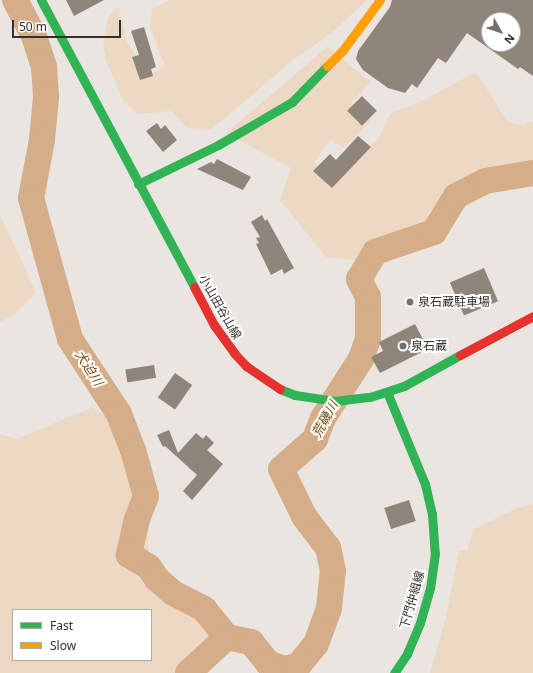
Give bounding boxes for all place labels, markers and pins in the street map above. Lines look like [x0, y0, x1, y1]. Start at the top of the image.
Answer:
place label: 泉石蔵駐車場 [418, 295, 490, 309]
marker: 泉石蔵駐車場 [405, 297, 415, 307]
place label: 泉石蔵 [411, 339, 447, 353]
marker: 泉石蔵 [398, 341, 408, 351]

